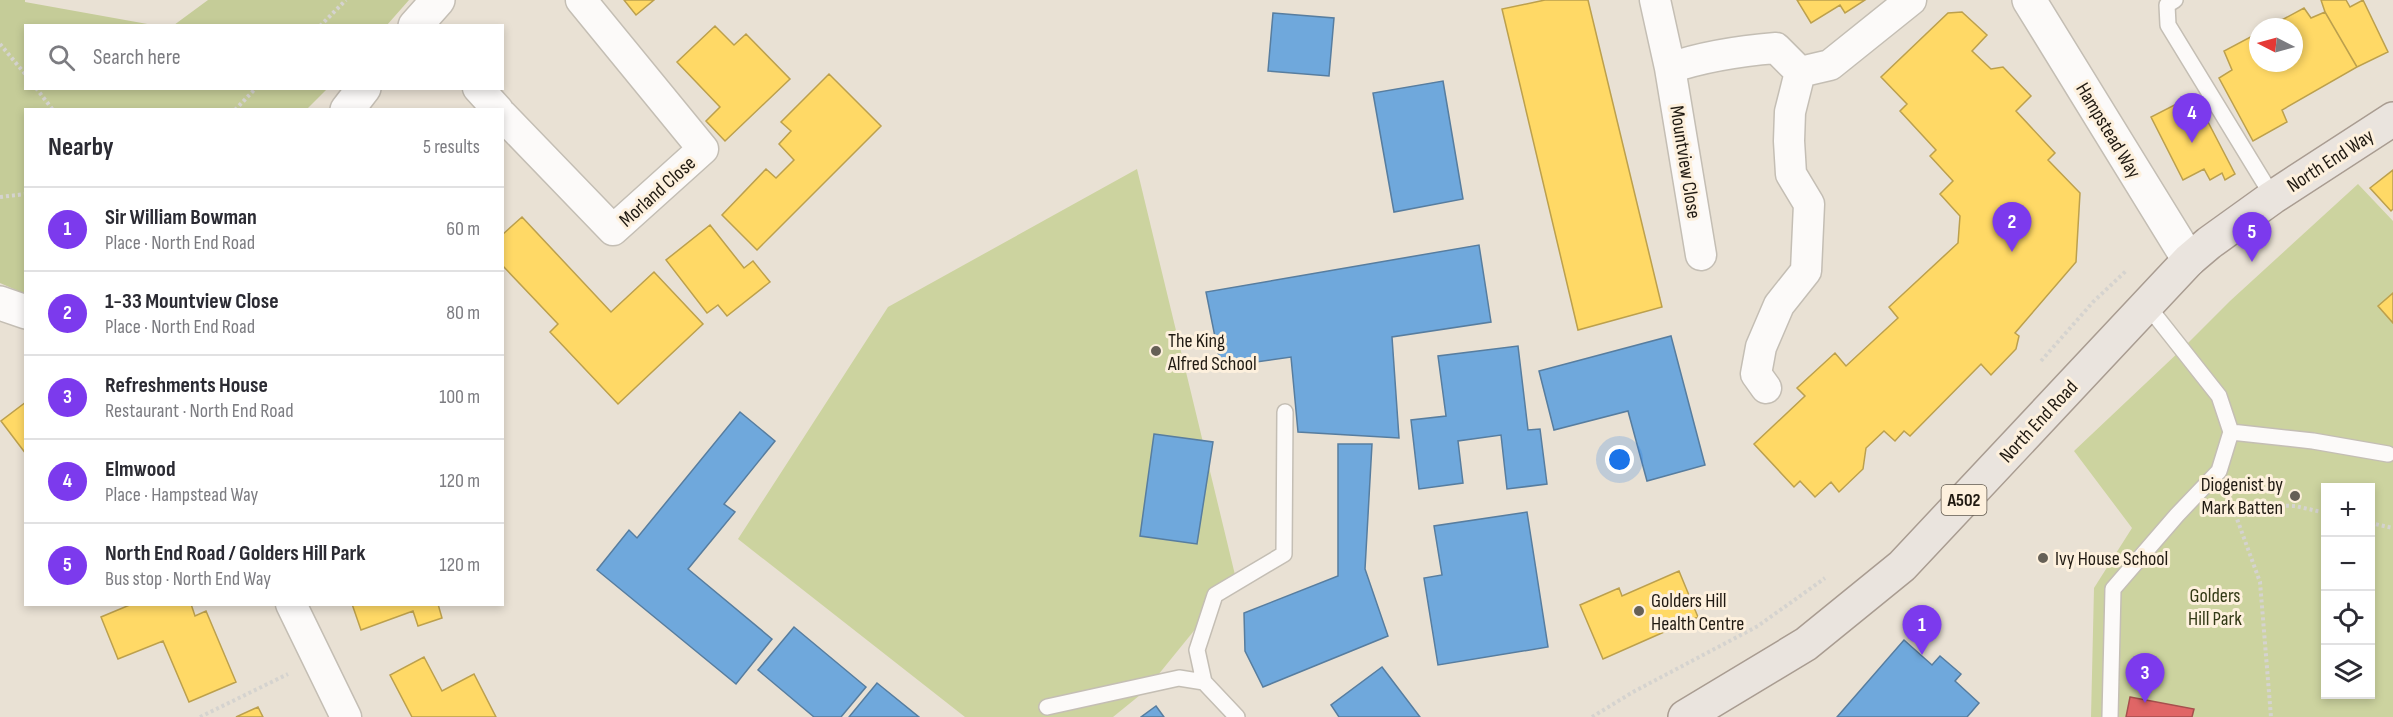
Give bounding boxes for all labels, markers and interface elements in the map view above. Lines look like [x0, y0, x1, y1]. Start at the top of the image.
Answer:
north arrow [2249, 18, 2303, 72]
search box [24, 24, 504, 90]
icon: search [45, 41, 78, 74]
text: Search here [93, 44, 180, 71]
street label: Hampstead Way [2070, 78, 2146, 183]
pin: 4 [2172, 94, 2212, 143]
street label: Mountview Close [1664, 104, 1706, 220]
street label: North End Way [2283, 124, 2379, 198]
text: Nearby [48, 132, 114, 163]
text: 5 results [423, 135, 480, 159]
street label: Morland Close [615, 151, 701, 232]
pin: 2 [1992, 202, 2032, 252]
text: Sir William Bowman [105, 204, 257, 231]
pin: 5 [2232, 212, 2272, 262]
text: 1 [64, 217, 71, 241]
text: 60 m [446, 217, 480, 241]
text: Place · North End Road [105, 231, 255, 255]
text: 1-33 Mountview Close [105, 288, 279, 315]
text: 2 [63, 301, 72, 325]
text: 80 m [446, 301, 480, 325]
text: Place · North End Road [105, 315, 255, 339]
place label: The King Alfred School [1167, 329, 1257, 376]
marker: The King Alfred School [1149, 344, 1163, 358]
text: Refreshments House [105, 372, 268, 399]
street label: North End Road [1995, 375, 2083, 468]
text: 3 [63, 385, 72, 409]
text: 100 m [439, 385, 480, 409]
text: Restaurant · North End Road [105, 399, 294, 423]
your location [1605, 445, 1634, 474]
text: Elmwood [105, 456, 176, 483]
text: 4 [63, 469, 72, 493]
text: 120 m [440, 469, 480, 493]
place label: Diogenist by Mark Batten [2201, 473, 2283, 520]
text: Place · Hampstead Way [105, 483, 258, 507]
map controls [2321, 483, 2375, 699]
button: + [2321, 483, 2375, 537]
road number: A502 [1942, 485, 1986, 515]
marker: Diogenist by Mark Batten [2288, 489, 2302, 503]
button: − [2321, 537, 2375, 591]
text: North End Road / Golders Hill Park [105, 540, 366, 567]
place label: Ivy House School [2055, 547, 2168, 571]
marker: Ivy House School [2036, 551, 2050, 565]
text: 5 [63, 553, 72, 577]
text: 120 m [440, 553, 480, 577]
text: Bus stop · North End Way [105, 567, 271, 591]
park label: Golders Hill Park [2188, 584, 2242, 631]
place label: Golders Hill Health Centre [1651, 589, 1744, 636]
button: locate [2321, 591, 2375, 645]
marker: Golders Hill Health Centre [1632, 604, 1646, 618]
pin: 1 [1902, 606, 1942, 655]
button: layers [2321, 645, 2375, 699]
pin: 3 [2126, 654, 2164, 703]

